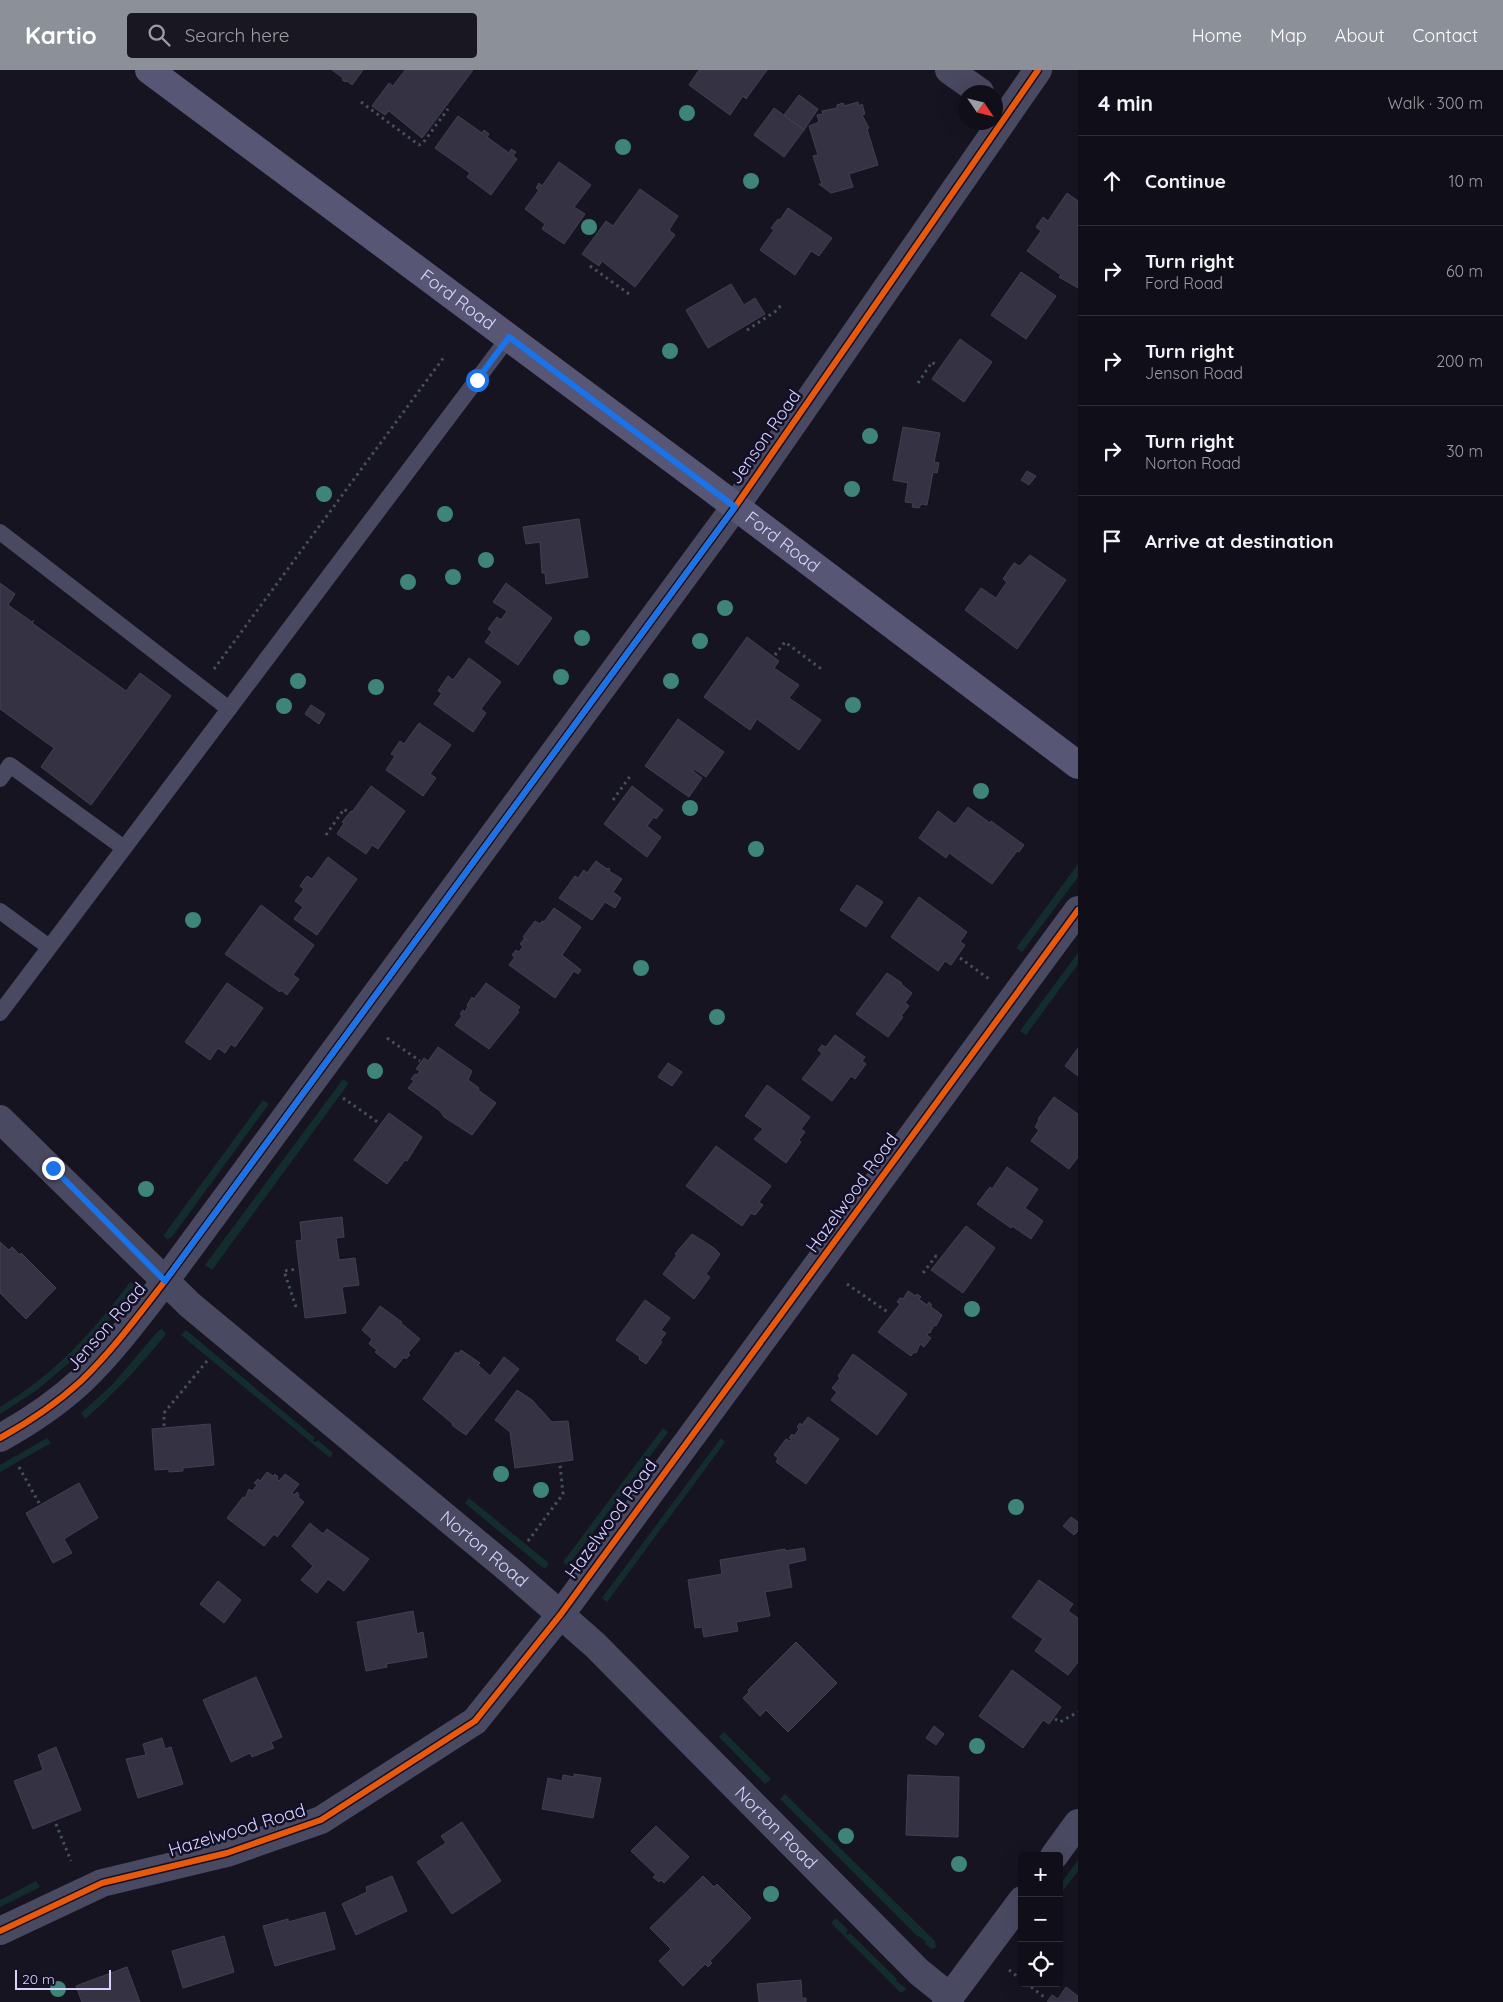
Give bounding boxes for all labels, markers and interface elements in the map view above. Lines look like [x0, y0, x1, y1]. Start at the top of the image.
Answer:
search box [127, 13, 477, 58]
text: Kartio [25, 20, 97, 50]
icon: search [145, 21, 173, 49]
text: Search here [185, 23, 290, 47]
text: Home [1192, 24, 1242, 47]
text: Map [1270, 24, 1307, 47]
text: About [1335, 24, 1385, 47]
text: Contact [1413, 24, 1478, 47]
north arrow [958, 85, 1003, 130]
text: 4 min [1098, 90, 1153, 116]
text: Walk · 300 m [1388, 93, 1483, 113]
icon: ahead [1098, 167, 1126, 195]
text: Continue [1145, 169, 1226, 193]
text: 10 m [1449, 171, 1483, 191]
text: Turn right [1145, 249, 1234, 273]
icon: right [1098, 257, 1126, 285]
text: 60 m [1446, 261, 1483, 281]
street label: Ford Road [416, 264, 500, 335]
text: Ford Road [1145, 273, 1223, 293]
text: Turn right [1145, 339, 1234, 363]
icon: right [1098, 347, 1126, 375]
text: 200 m [1436, 351, 1483, 371]
text: Jenson Road [1145, 363, 1243, 383]
route start [466, 369, 489, 392]
street label: Jenson Road [724, 385, 806, 488]
text: Turn right [1145, 429, 1234, 453]
icon: right [1098, 437, 1126, 465]
text: 30 m [1446, 441, 1483, 461]
text: Norton Road [1145, 453, 1241, 473]
street label: Ford Road [741, 506, 825, 577]
icon: arrive [1098, 527, 1126, 555]
text: Arrive at destination [1145, 529, 1334, 553]
street label: Hazelwood Road [801, 1128, 903, 1257]
route end [42, 1157, 65, 1180]
street label: Jenson Road [61, 1278, 150, 1376]
street label: Hazelwood Road [560, 1454, 662, 1583]
street label: Norton Road [436, 1505, 533, 1592]
street label: Norton Road [730, 1781, 823, 1874]
street label: Hazelwood Road [166, 1798, 308, 1861]
map controls [1018, 1852, 1063, 1987]
button: + [1018, 1852, 1063, 1897]
button: − [1018, 1897, 1063, 1942]
button: locate [1018, 1942, 1063, 1987]
scale bar [15, 1967, 111, 1990]
text: 20 m [22, 1970, 55, 1988]

